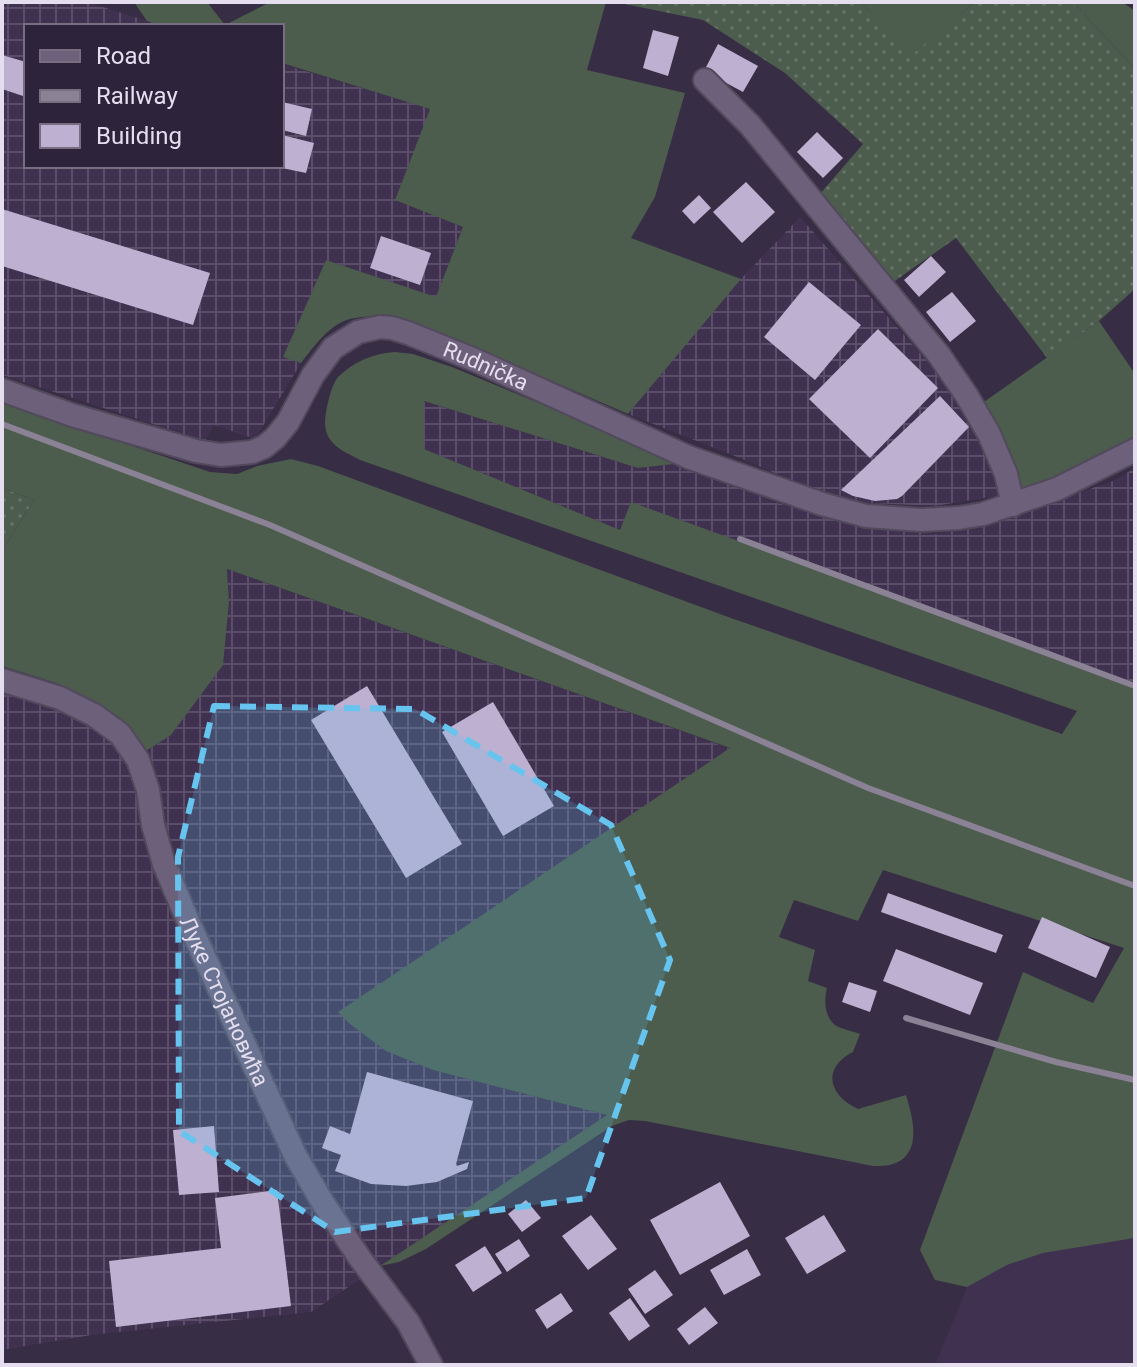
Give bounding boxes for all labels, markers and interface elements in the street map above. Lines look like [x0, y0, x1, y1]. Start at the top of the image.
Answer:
legend [24, 24, 284, 168]
text: Road [96, 42, 151, 70]
text: Railway [96, 82, 178, 110]
text: Building [96, 122, 182, 150]
street label: Rudnička [440, 336, 532, 395]
street label: Луке Стојановића [175, 912, 274, 1090]

